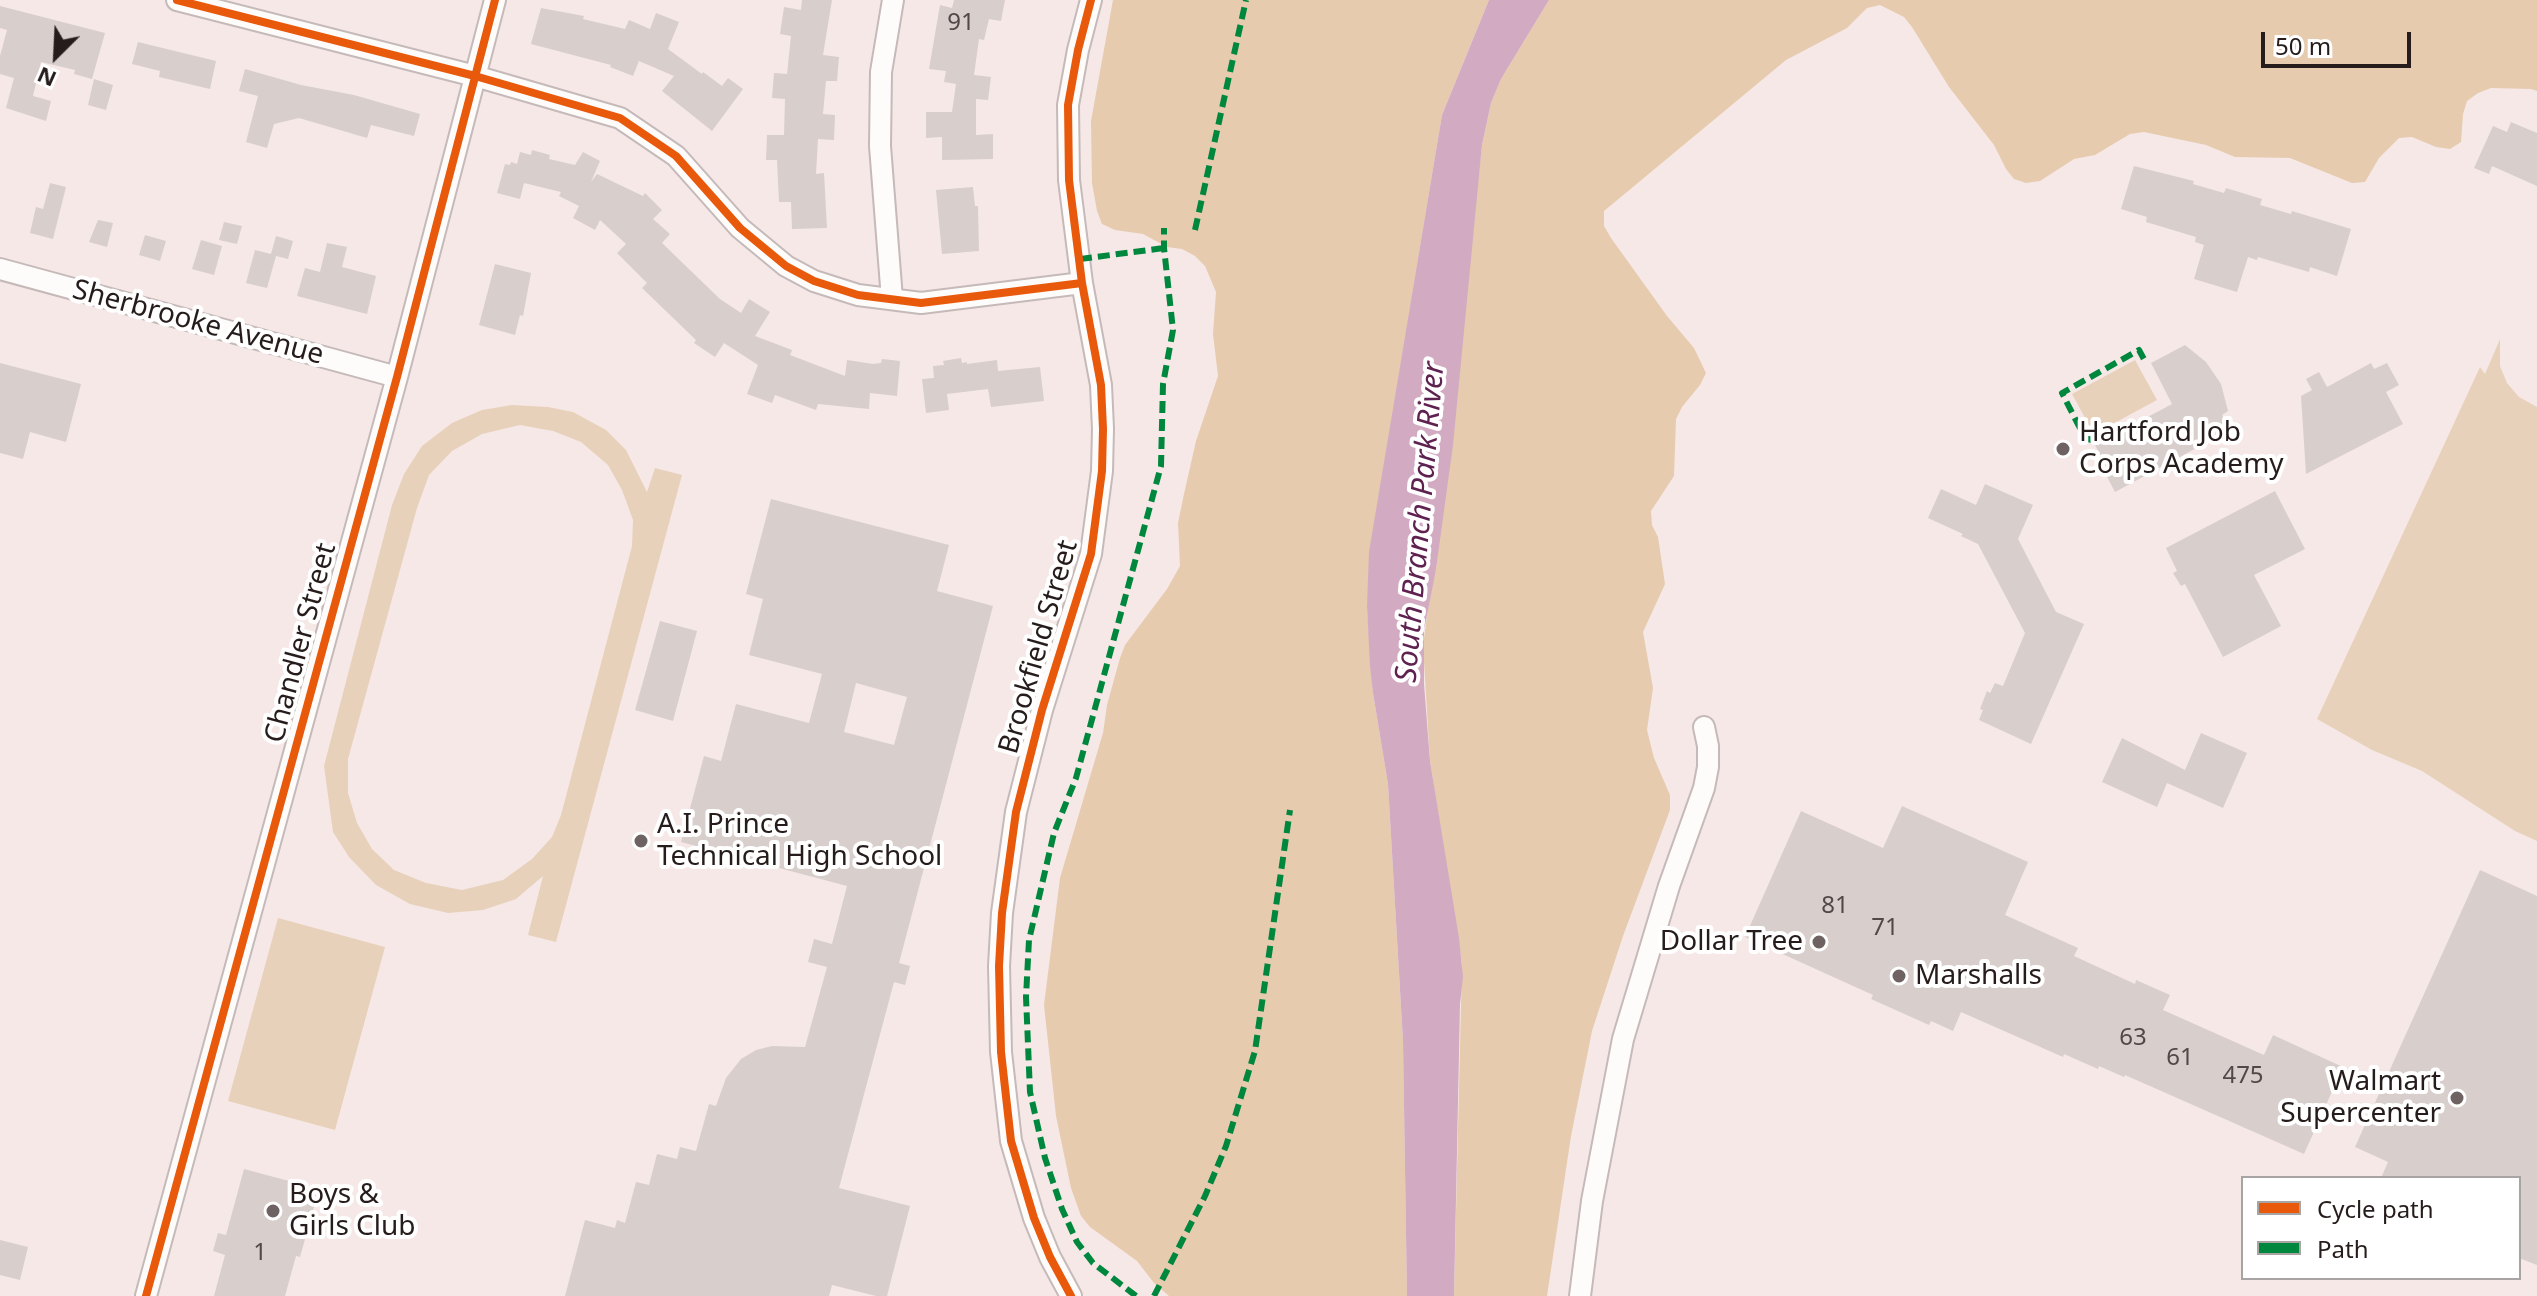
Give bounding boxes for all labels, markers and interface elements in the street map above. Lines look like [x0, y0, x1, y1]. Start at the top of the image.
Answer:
house number: 91 [947, 9, 975, 37]
north arrow [16, 16, 96, 96]
scale bar [2265, 16, 2415, 66]
text: 50 m [2275, 29, 2331, 62]
text: N [32, 61, 61, 95]
street label: Sherbrooke Avenue [69, 273, 327, 373]
water label: South Branch Park River [1389, 360, 1453, 684]
place label: Hartford Job Corps Academy [2079, 416, 2284, 482]
marker: Hartford Job Corps Academy [2054, 440, 2072, 458]
street label: Brookfield Street [992, 536, 1086, 758]
street label: Chandler Street [258, 540, 344, 746]
place label: A.I. Prince Technical High School [657, 808, 942, 874]
marker: A.I. Prince Technical High School [632, 832, 650, 850]
house number: 81 [1821, 892, 1849, 920]
house number: 71 [1871, 914, 1899, 942]
place label: Dollar Tree [1660, 925, 1803, 959]
marker: Dollar Tree [1810, 933, 1828, 951]
place label: Marshalls [1915, 959, 2042, 993]
marker: Marshalls [1890, 967, 1908, 985]
house number: 63 [2119, 1024, 2147, 1052]
house number: 61 [2166, 1044, 2194, 1072]
house number: 475 [2222, 1062, 2264, 1090]
place label: Walmart Supercenter [2280, 1065, 2441, 1131]
marker: Walmart Supercenter [2448, 1089, 2466, 1107]
legend [2241, 1176, 2521, 1280]
place label: Boys & Girls Club [289, 1178, 416, 1244]
text: Cycle path [2317, 1192, 2434, 1225]
marker: Boys & Girls Club [264, 1202, 282, 1220]
text: Path [2317, 1232, 2368, 1265]
house number: 1 [253, 1239, 267, 1267]

